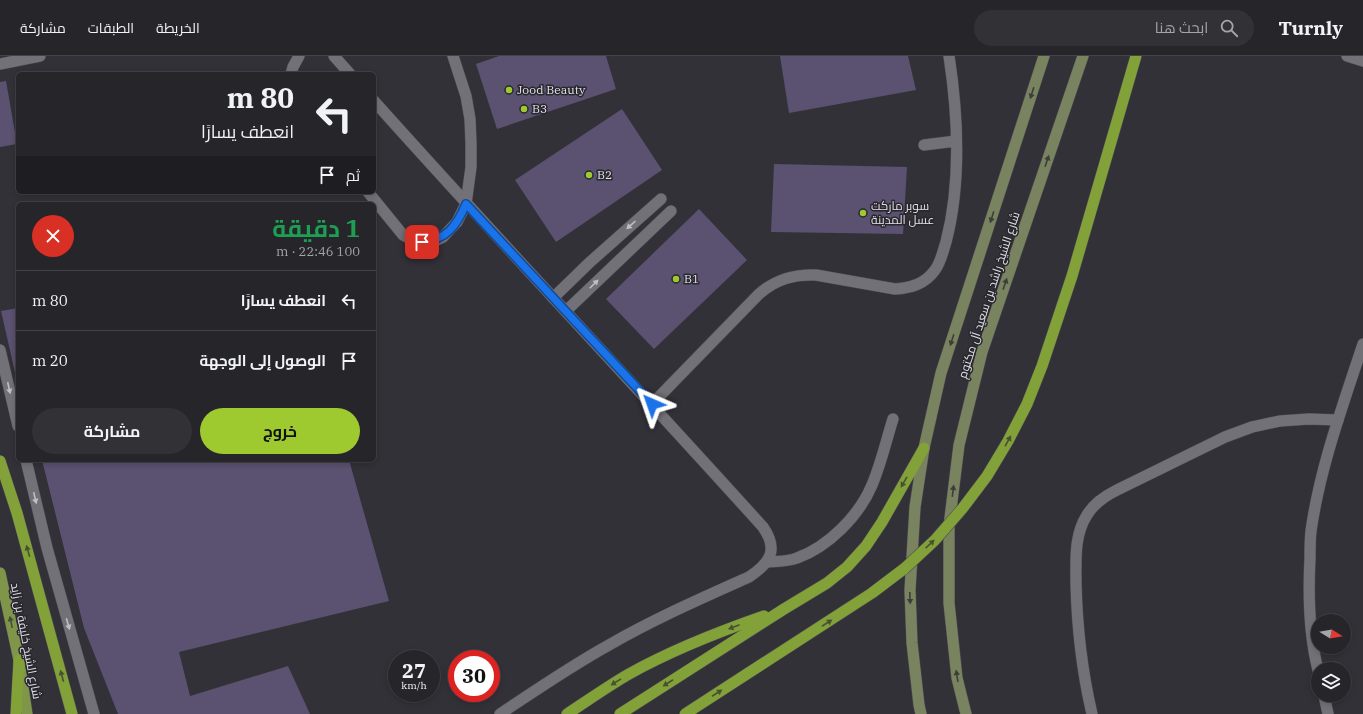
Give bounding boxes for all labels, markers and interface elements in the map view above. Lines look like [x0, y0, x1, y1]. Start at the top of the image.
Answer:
search box [974, 10, 1254, 46]
text: Turnly [1278, 16, 1343, 40]
icon: search [1218, 17, 1240, 39]
text: ابحث هنا [1155, 18, 1208, 37]
text: مشاركة [20, 19, 66, 37]
text: الطبقات [88, 19, 134, 37]
text: الخريطة [156, 19, 200, 37]
text: 80 m [227, 79, 294, 116]
place label: Jood Beauty [517, 82, 586, 97]
marker: Jood Beauty [504, 85, 514, 95]
one-way arrow [1029, 87, 1035, 99]
icon: left [308, 88, 360, 140]
place label: B3 [532, 101, 547, 116]
marker: B3 [519, 104, 529, 114]
text: انعطف يسارًا [201, 120, 294, 143]
one-way arrow [1044, 154, 1050, 166]
icon: arrive [316, 164, 338, 186]
text: ثم [346, 166, 360, 185]
place label: B2 [597, 167, 612, 182]
marker: B2 [584, 170, 594, 180]
place label: سوبر ماركت عسل المدينة [871, 198, 934, 227]
marker: سوبر ماركت عسل المدينة [858, 208, 868, 218]
street label: شارع الشيخ راشد بن سعيد آل مكتوم [954, 209, 1024, 380]
one-way arrow [989, 211, 995, 223]
text: 1 دقيقة [272, 212, 360, 244]
button: close [32, 215, 74, 257]
one-way arrow [627, 220, 636, 229]
pin [405, 225, 439, 259]
icon: arrive [411, 231, 433, 253]
text: 100 m · 22:46 [276, 243, 360, 260]
place label: B1 [684, 271, 699, 286]
marker: B1 [671, 274, 681, 284]
one-way arrow [1002, 277, 1008, 289]
one-way arrow [589, 279, 599, 289]
icon: left [338, 290, 360, 312]
text: 80 m [32, 291, 68, 310]
text: انعطف يسارًا [241, 291, 326, 310]
one-way arrow [949, 335, 955, 347]
icon: arrive [338, 350, 360, 372]
text: 20 m [32, 351, 68, 370]
text: الوصول إلى الوجهة [200, 351, 326, 370]
one-way arrow [6, 382, 12, 394]
position arrow [631, 383, 673, 425]
button: مشاركة [32, 408, 192, 454]
button: خروج [200, 408, 360, 454]
one-way arrow [1005, 435, 1012, 447]
one-way arrow [901, 476, 908, 488]
one-way arrow [950, 485, 956, 497]
one-way arrow [32, 492, 38, 504]
one-way arrow [925, 539, 935, 549]
one-way arrow [25, 545, 31, 557]
street label: شارع الشيخ خليفة بن زايد [7, 581, 45, 701]
one-way arrow [907, 592, 913, 605]
north arrow [1311, 614, 1351, 654]
map controls [1311, 614, 1351, 702]
one-way arrow [7, 616, 13, 628]
one-way arrow [65, 618, 71, 630]
one-way arrow [821, 619, 833, 626]
one-way arrow [727, 624, 739, 630]
speed limit sign: 30 [448, 650, 500, 702]
text: 27 [402, 657, 426, 684]
button: layers [1311, 662, 1351, 702]
one-way arrow [59, 670, 65, 682]
one-way arrow [954, 670, 960, 682]
text: km/h [401, 679, 427, 692]
one-way arrow [611, 679, 622, 686]
one-way arrow [663, 679, 673, 687]
one-way arrow [712, 689, 723, 697]

